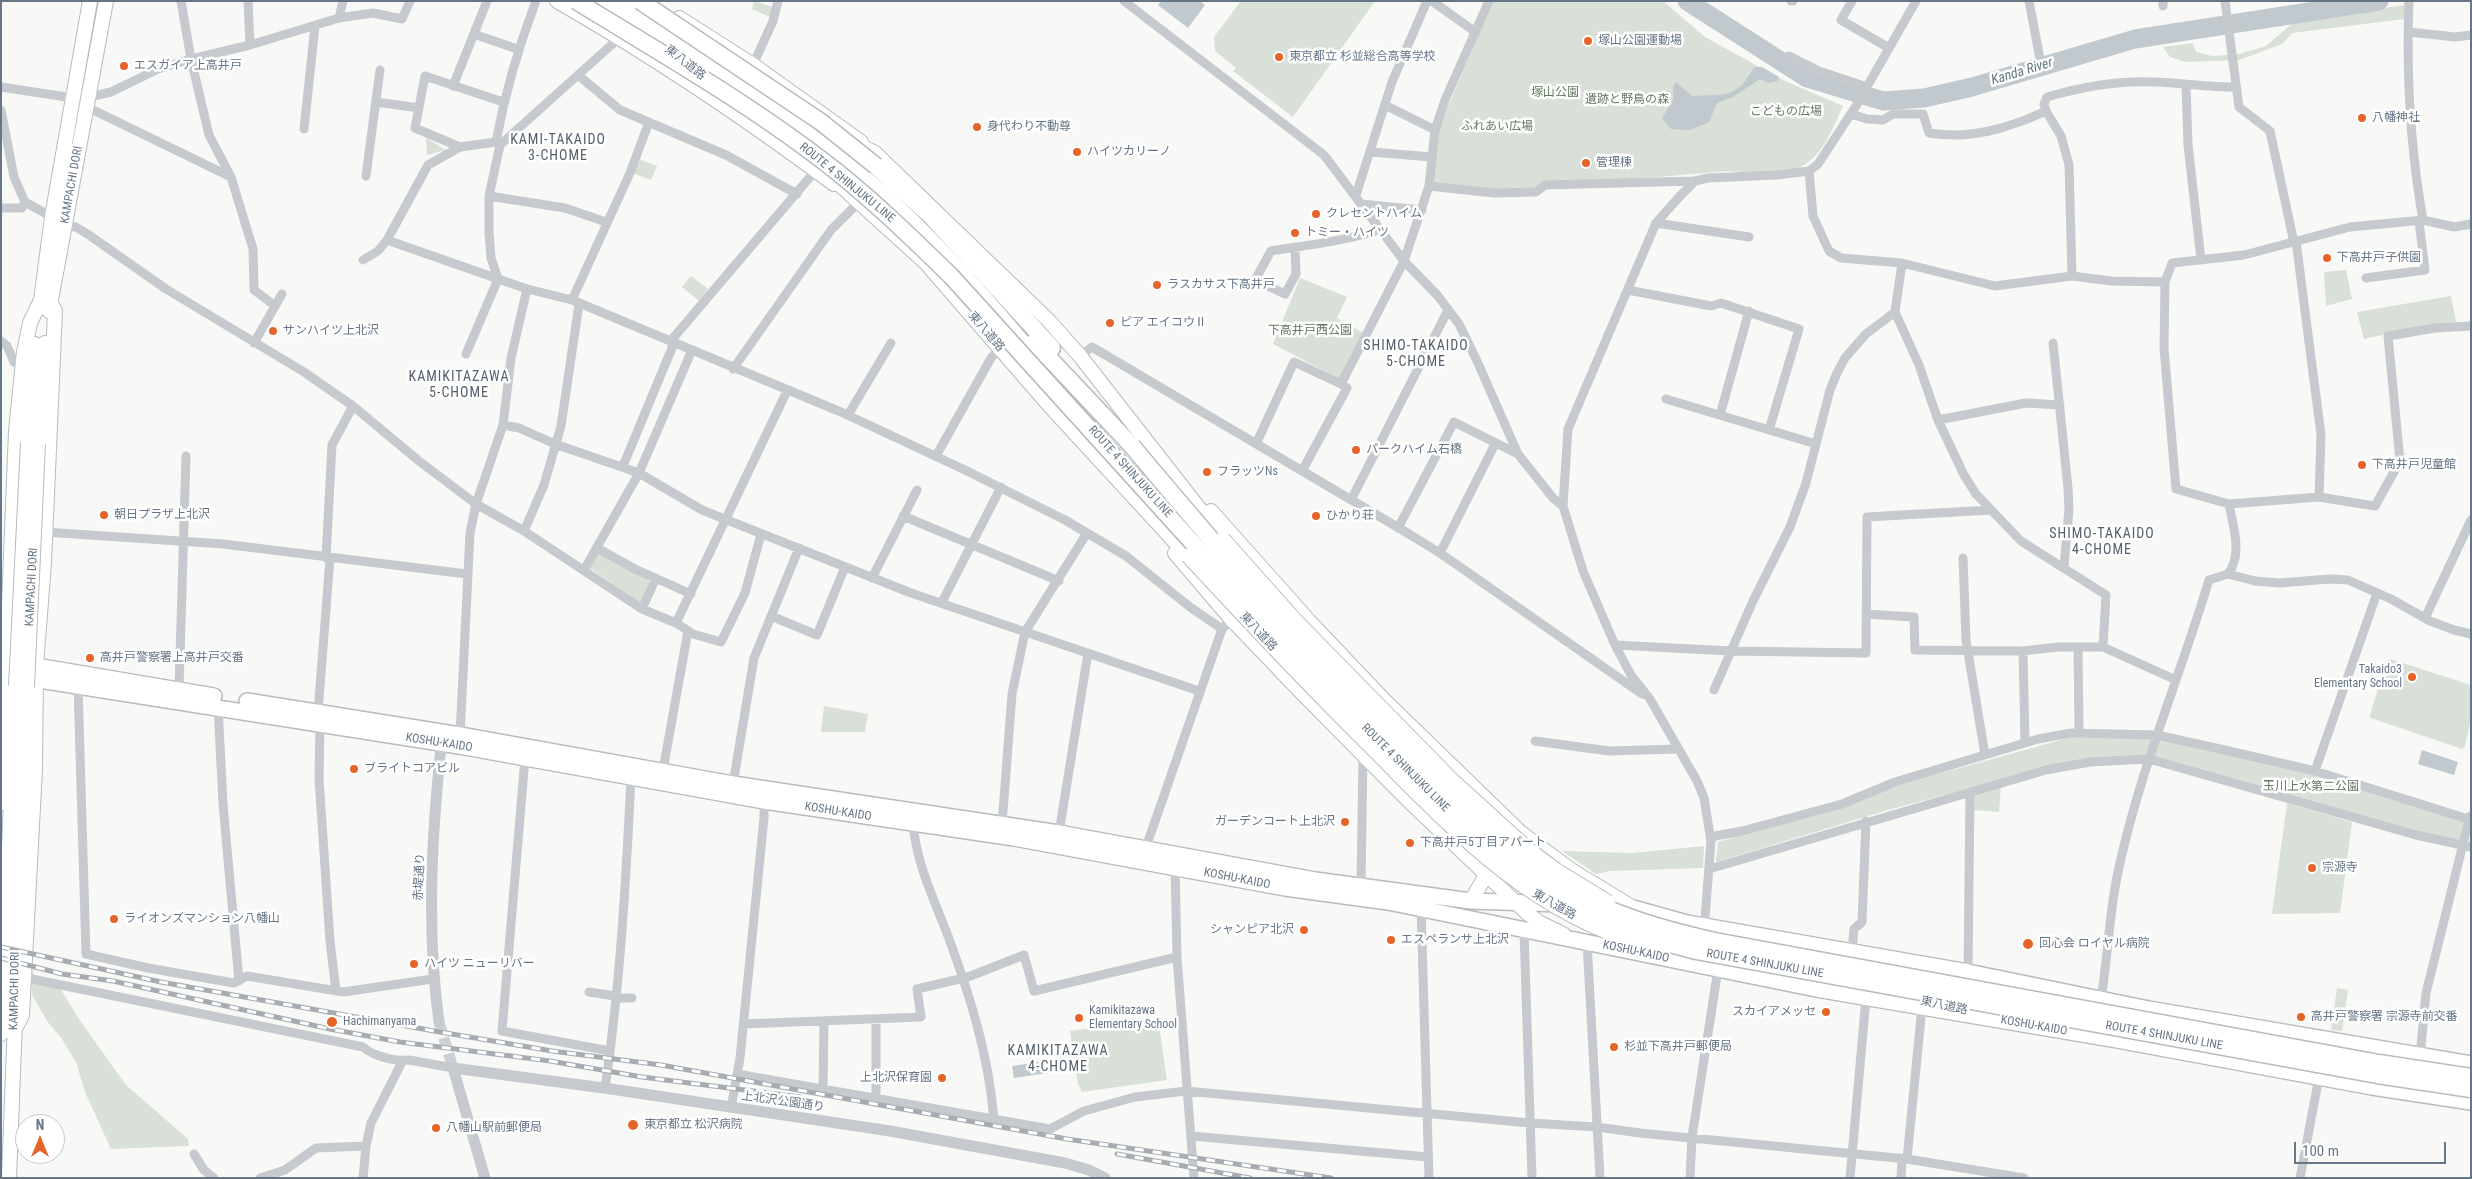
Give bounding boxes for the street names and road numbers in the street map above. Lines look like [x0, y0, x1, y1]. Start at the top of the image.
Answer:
street label: 東八道路 [662, 43, 708, 83]
street label: ROUTE 4 SHINJUKU LINE [796, 140, 898, 226]
street label: KAMPACHI DORI [58, 145, 86, 225]
street label: 東八道路 [965, 309, 1007, 355]
street label: ROUTE 4 SHINJUKU LINE [1085, 423, 1175, 521]
street label: KAMPACHI DORI [23, 547, 41, 627]
street label: 東八道路 [1236, 610, 1280, 654]
street label: ROUTE 4 SHINJUKU LINE [1358, 721, 1452, 815]
street label: KOSHU-KAIDO [405, 731, 473, 755]
street label: KOSHU-KAIDO [804, 800, 872, 824]
street label: 赤堤通り [412, 853, 428, 901]
street label: KOSHU-KAIDO [1203, 865, 1271, 893]
street label: 東八道路 [1530, 887, 1578, 923]
street label: KOSHU-KAIDO [1601, 938, 1671, 966]
street label: ROUTE 4 SHINJUKU LINE [1705, 947, 1825, 981]
street label: KAMPACHI DORI [7, 952, 23, 1030]
street label: 東八道路 [1919, 994, 1969, 1018]
street label: KOSHU-KAIDO [2000, 1013, 2068, 1039]
street label: ROUTE 4 SHINJUKU LINE [2104, 1019, 2224, 1053]
street label: 上北沢公園通り [740, 1089, 826, 1115]

